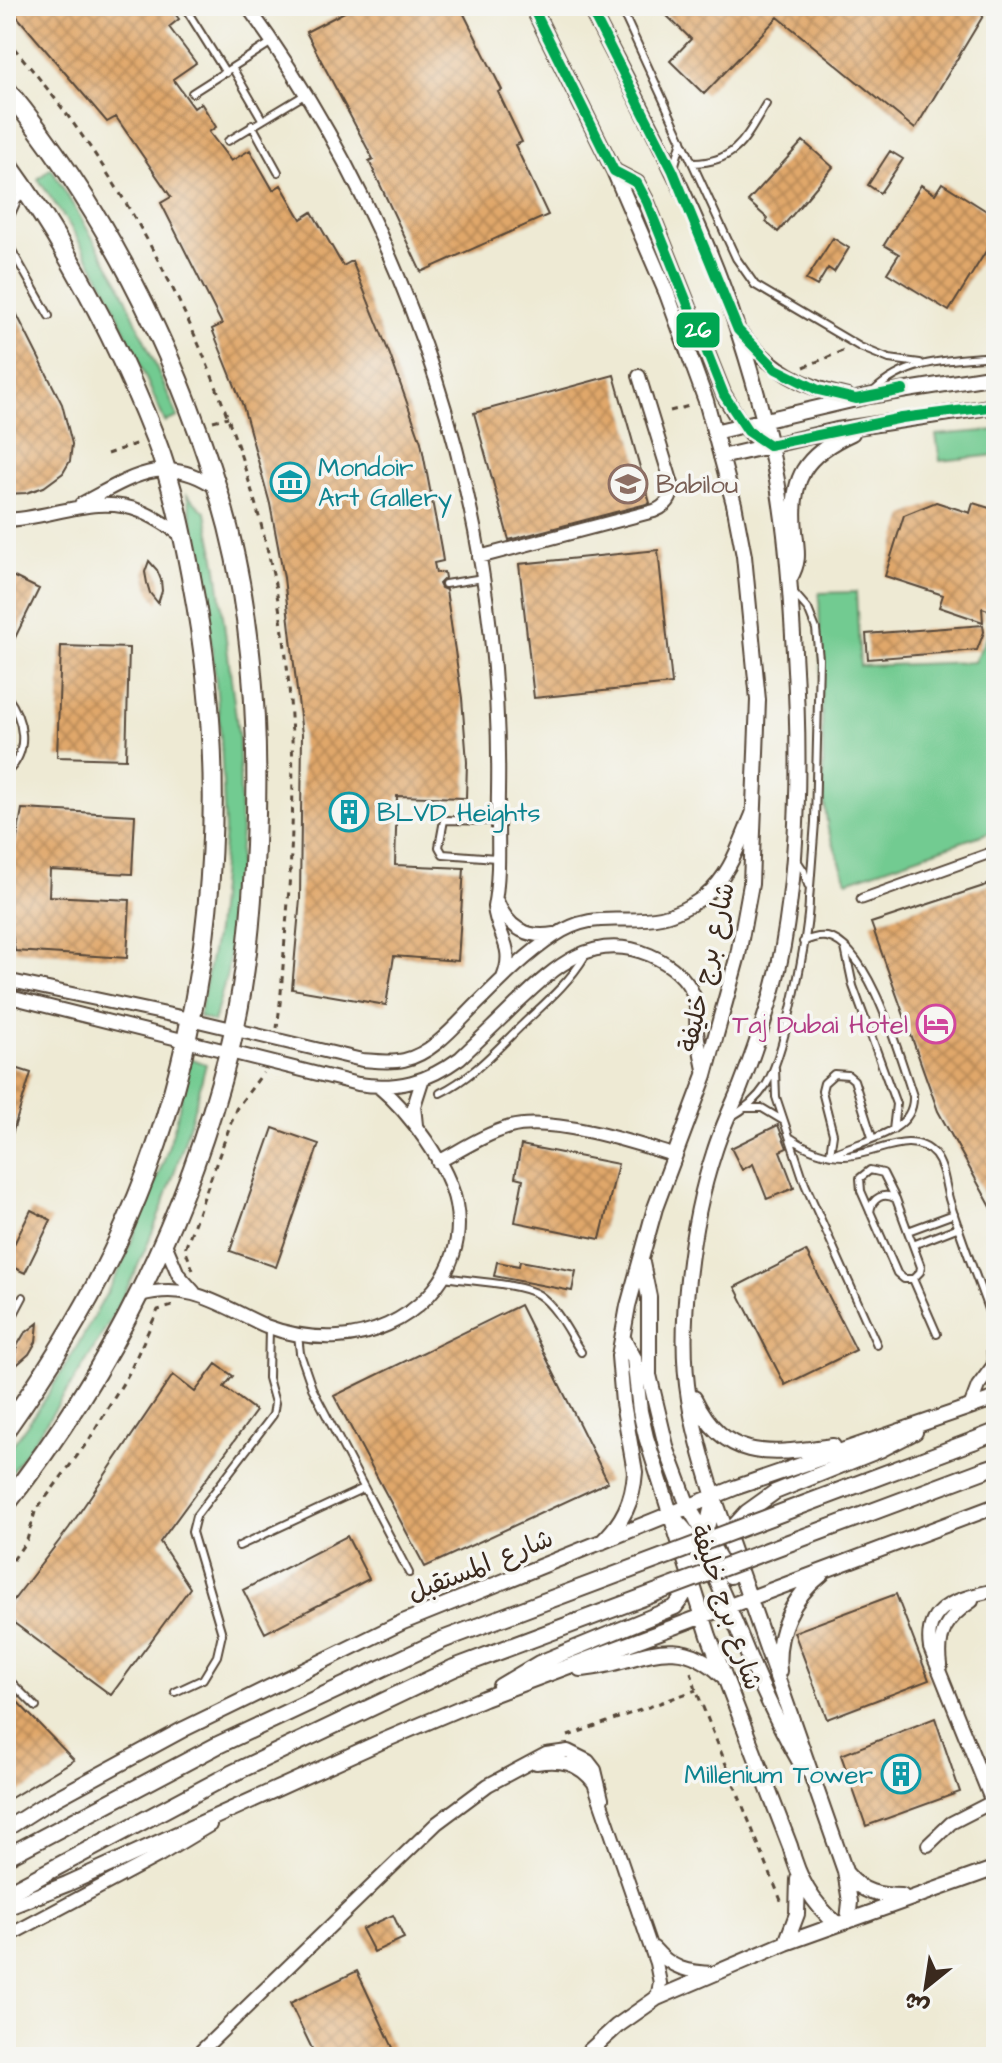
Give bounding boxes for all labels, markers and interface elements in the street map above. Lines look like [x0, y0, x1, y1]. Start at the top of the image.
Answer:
line badge: 26 [675, 311, 721, 349]
text: 26 [684, 315, 711, 346]
place label: Mondoir Art Gallery [318, 450, 452, 518]
museum icon: Mondoir Art Gallery [269, 461, 311, 503]
school or university icon: Babilou [607, 463, 649, 505]
place label: Babilou [656, 467, 738, 503]
building icon: BLVD Heights [328, 791, 370, 833]
place label: BLVD Heights [377, 795, 541, 833]
street label: شارع برج خليفة [670, 879, 744, 1056]
hotel icon: Taj Dubai Hotel [915, 1003, 957, 1045]
place label: Taj Dubai Hotel [732, 1007, 908, 1043]
street label: شارع المستقبل [402, 1520, 559, 1611]
street label: شارع برج خليفة [681, 1520, 771, 1695]
building icon: Millenium Tower [880, 1753, 922, 1795]
place label: Millenium Tower [684, 1757, 873, 1793]
north arrow [886, 1947, 966, 2027]
text: ش [899, 1984, 935, 2022]

